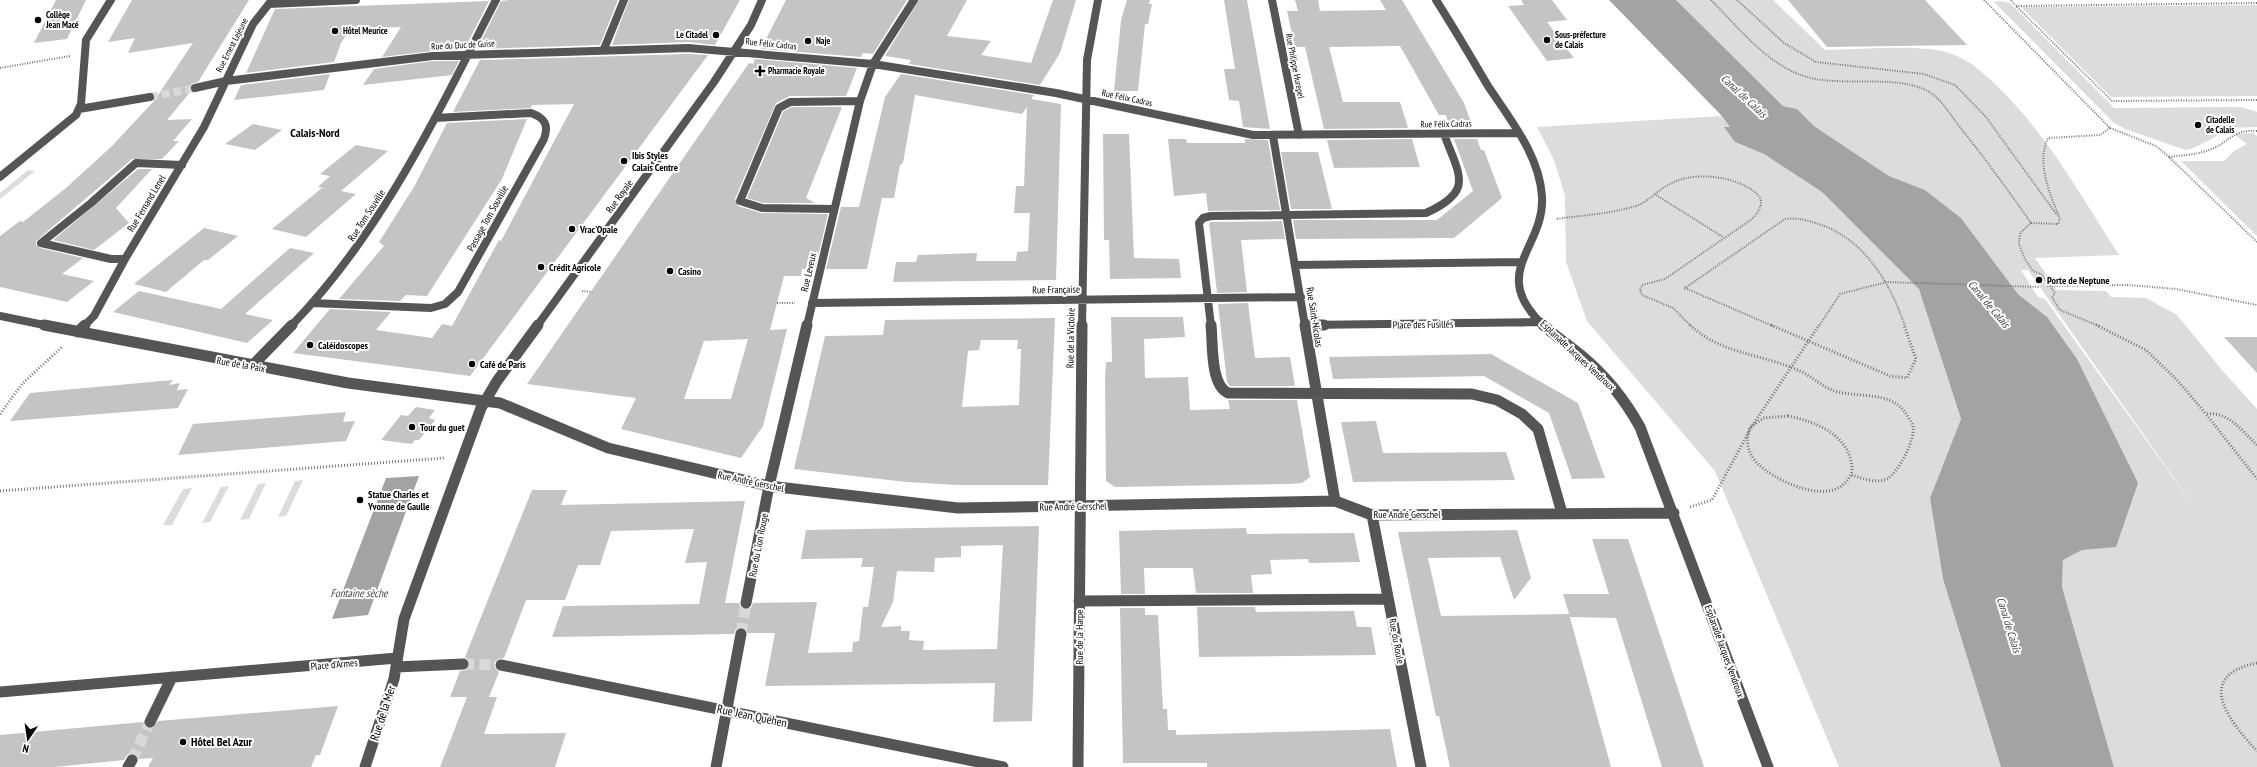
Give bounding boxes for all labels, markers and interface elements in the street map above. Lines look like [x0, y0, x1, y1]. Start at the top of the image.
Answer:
place label: Collège Jean Macé [45, 9, 79, 30]
marker: Collège Jean Macé [33, 15, 43, 25]
street label: Rue Ernest Lejeune [213, 15, 251, 74]
place label: Hôtel Meurice [343, 25, 388, 36]
marker: Hôtel Meurice [330, 26, 340, 36]
place label: Le Citadel [676, 29, 709, 40]
place label: Sous-préfecture de Calais [1555, 29, 1606, 50]
marker: Le Citadel [711, 30, 721, 40]
street label: Rue Philippe Hurepel [1284, 32, 1307, 100]
street label: Rue Félix Cadras [745, 35, 797, 52]
place label: Naje [816, 35, 831, 46]
marker: Sous-préfecture de Calais [1542, 35, 1552, 45]
marker: Naje [803, 36, 813, 46]
street label: Rue du Duc de Guise [431, 37, 495, 52]
place label: Pharmacie Royale [768, 65, 825, 76]
marker: Pharmacie Royale [755, 66, 765, 76]
water label: Canal de Calais [1718, 71, 1771, 122]
street label: Rue Félix Cadras [1101, 87, 1153, 108]
place label: Citadelle de Calais [2206, 114, 2235, 135]
street label: Rue Félix Cadras [1420, 118, 1472, 129]
marker: Citadelle de Calais [2193, 120, 2203, 130]
district label: Calais-Nord [290, 125, 340, 140]
place label: Ibis Styles Calais Centre [632, 149, 678, 174]
marker: Ibis Styles Calais Centre [619, 156, 629, 166]
street label: Rue Fernand Lenel [124, 172, 169, 234]
street label: Rue Royale [603, 177, 636, 216]
street label: Passage Tom Souville [464, 183, 511, 254]
street label: Rue Tom Souville [345, 187, 388, 244]
place label: Vrac'Opale [579, 223, 618, 236]
marker: Vrac'Opale [567, 224, 577, 234]
street label: Rue Leveux [798, 251, 819, 293]
place label: Crédit Agricole [549, 261, 601, 274]
marker: Crédit Agricole [536, 262, 546, 272]
place label: Casino [678, 265, 702, 278]
marker: Casino [665, 266, 675, 276]
place label: Porte de Neptune [2047, 274, 2109, 287]
marker: Porte de Neptune [2034, 275, 2044, 285]
water label: Canal de Calais [1965, 278, 2014, 331]
street label: Rue Française [1032, 283, 1080, 296]
street label: Rue Saint-Nicolas [1303, 286, 1326, 349]
street label: Rue de la Victoire [1063, 308, 1078, 368]
street label: Place des Fusillés [1393, 317, 1454, 332]
street label: Esplanade Jacques Vendroux [1538, 317, 1618, 393]
place label: Caléidoscopes [318, 339, 369, 352]
marker: Caléidoscopes [305, 340, 315, 350]
street label: Rue de la Paix [216, 354, 266, 375]
place label: Café de Paris [480, 358, 526, 371]
marker: Café de Paris [467, 359, 477, 369]
place label: Tour du guet [420, 421, 465, 434]
marker: Tour du guet [407, 422, 417, 432]
street label: Rue André Gerschel [717, 468, 786, 495]
place label: Statue Charles et Yvonne de Gaulle [367, 488, 430, 513]
marker: Statue Charles et Yvonne de Gaulle [355, 495, 365, 505]
street label: Rue André Gerschel [1039, 499, 1107, 514]
street label: Rue André Gerschel [1373, 508, 1441, 521]
street label: Rue du Lion Rouge [746, 512, 771, 578]
water label: Fontaine sèche [330, 586, 389, 600]
water label: Canal de Calais [1994, 595, 2024, 656]
street label: Esplanade Jacques Vendroux [1702, 603, 1747, 699]
street label: Rue de la Harpe [1073, 610, 1086, 665]
street label: Rue du Roule [1386, 617, 1407, 665]
street label: Place d'Armes [310, 656, 359, 673]
street label: Rue de la Mer [367, 683, 399, 742]
street label: Rue Jean Quéhen [716, 701, 788, 730]
north arrow [8, 719, 48, 759]
place label: Hôtel Bel Azur [191, 734, 253, 749]
marker: Hôtel Bel Azur [178, 737, 188, 747]
text: N [21, 741, 30, 756]

